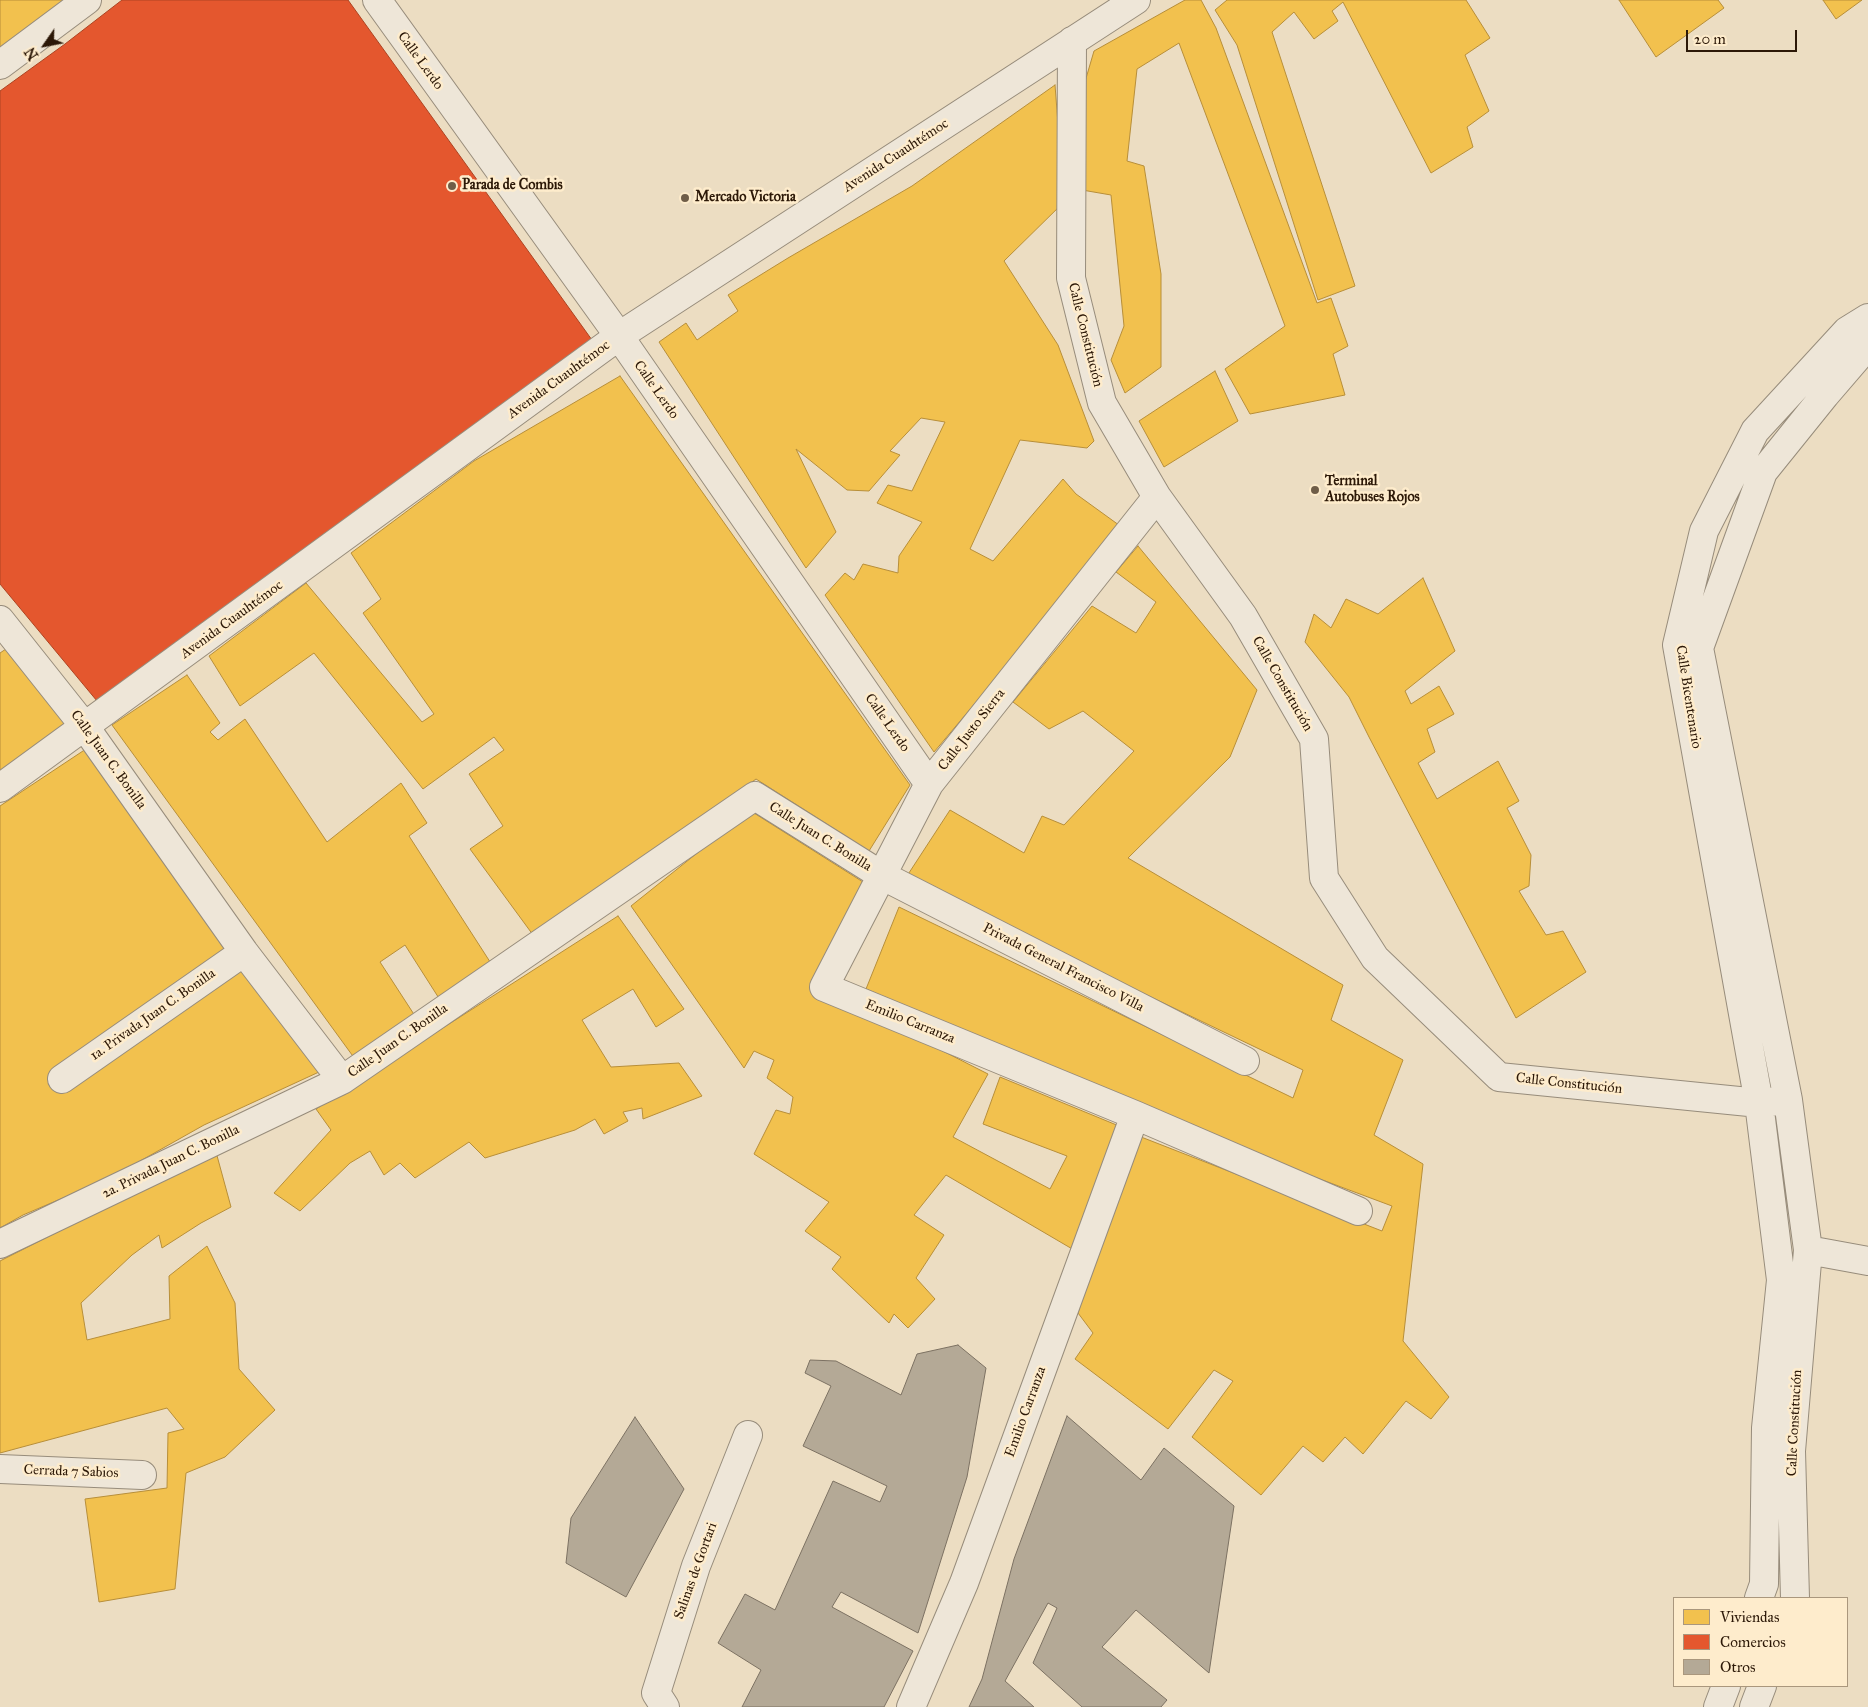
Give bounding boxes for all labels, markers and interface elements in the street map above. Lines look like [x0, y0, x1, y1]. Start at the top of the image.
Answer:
north arrow [20, 20, 70, 70]
scale bar [1688, 20, 1799, 52]
street label: Calle Lerdo [393, 29, 447, 93]
text: 20 m [1694, 30, 1726, 48]
text: N [22, 44, 42, 63]
street label: Avenida Cuauhtémoc [840, 116, 952, 196]
place label: Parada de Combis [462, 178, 563, 194]
marker: Parada de Combis [446, 180, 458, 192]
place label: Mercado Victoria [695, 190, 796, 206]
marker: Mercado Victoria [679, 192, 691, 204]
street label: Calle Constitución [1064, 281, 1106, 389]
street label: Avenida Cuauhtémoc [505, 337, 613, 423]
street label: Calle Lerdo [630, 358, 682, 422]
place label: Terminal Autobuses Rojos [1325, 474, 1420, 507]
marker: Terminal Autobuses Rojos [1309, 484, 1321, 496]
street label: Avenida Cuauhtémoc [178, 577, 286, 663]
street label: Calle Constitución [1248, 634, 1316, 734]
street label: Calle Bicentenario [1672, 644, 1704, 750]
street label: Calle Justo Sierra [935, 686, 1009, 774]
street label: Calle Lerdo [861, 691, 913, 755]
street label: Calle Juan C. Bonilla [67, 707, 149, 813]
street label: Calle Juan C. Bonilla [766, 799, 874, 875]
street label: Privada General Francisco Villa [980, 920, 1146, 1016]
street label: 1a. Privada Juan C. Bonilla [87, 965, 219, 1065]
street label: Emilio Carranza [863, 996, 957, 1048]
street label: Calle Juan C. Bonilla [345, 1000, 451, 1082]
street label: Calle Constitución [1515, 1070, 1623, 1098]
street label: 2a. Privada Juan C. Bonilla [100, 1121, 242, 1203]
street label: Emilio Carranza [1002, 1364, 1050, 1460]
street label: Calle Constitución [1784, 1369, 1806, 1477]
street label: Cerrada 7 Sabios [23, 1462, 119, 1482]
street label: Salinas de Gortari [671, 1520, 721, 1622]
legend [1673, 1597, 1848, 1687]
text: Viviendas [1720, 1608, 1779, 1626]
text: Comercios [1720, 1633, 1786, 1651]
text: Otros [1720, 1658, 1755, 1676]

